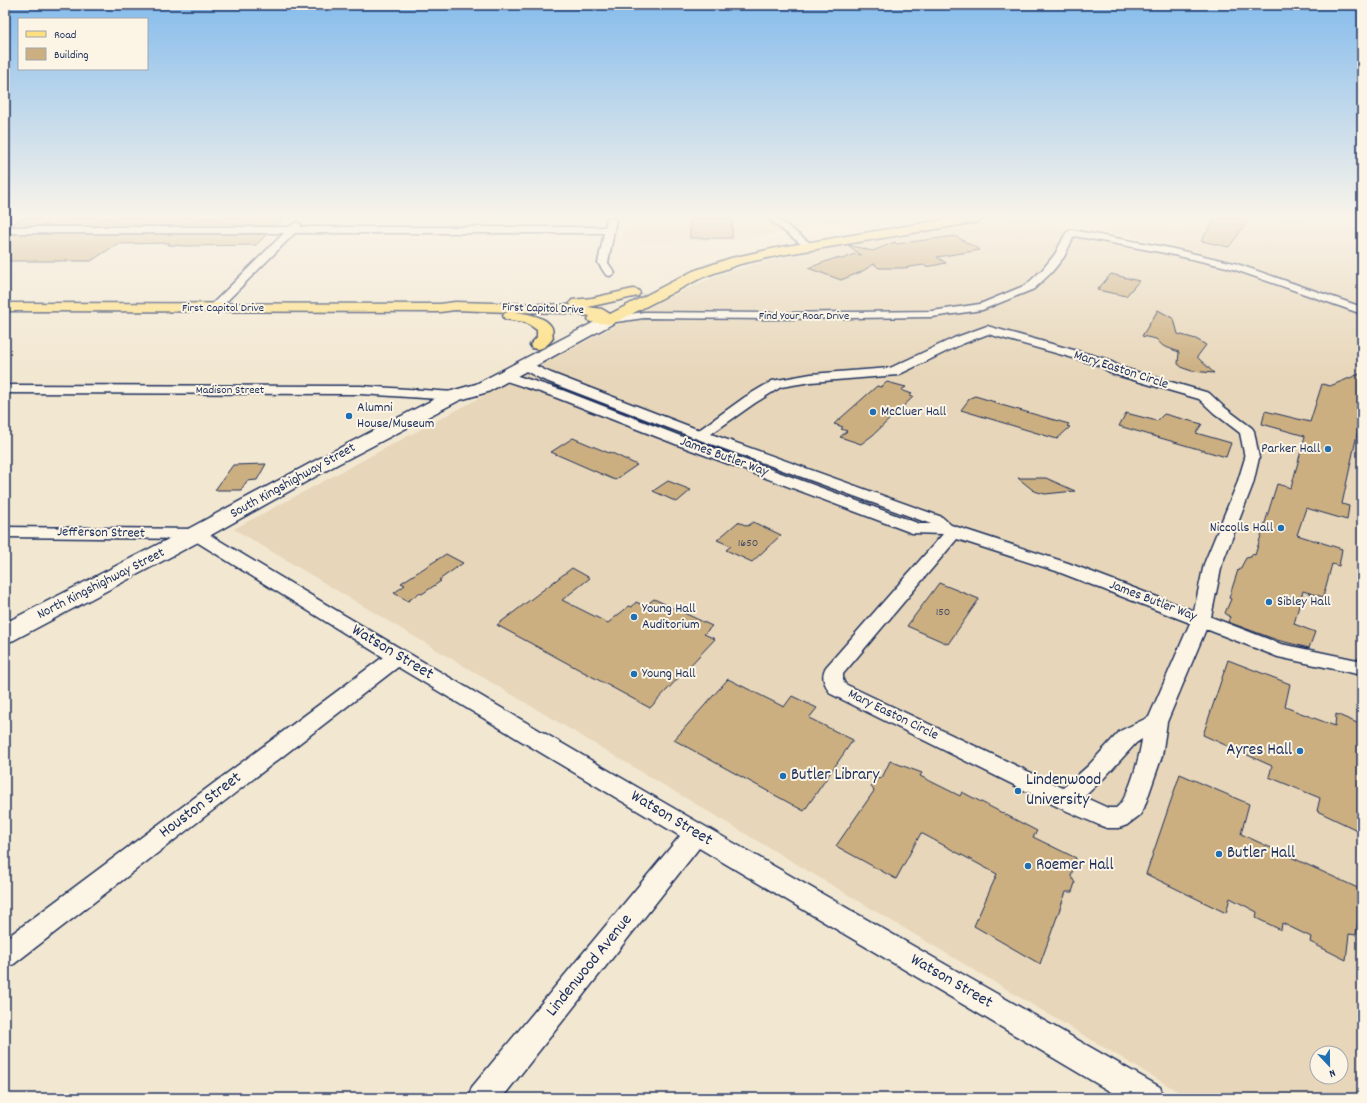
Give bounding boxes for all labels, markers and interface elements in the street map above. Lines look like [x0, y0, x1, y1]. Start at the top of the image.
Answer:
legend [18, 18, 148, 70]
text: Road [54, 27, 76, 44]
text: Building [54, 47, 89, 64]
street label: First Capitol Drive [502, 299, 584, 319]
street label: First Capitol Drive [182, 300, 264, 317]
street label: Find Your Roar Drive [759, 308, 849, 325]
street label: Mary Easton Circle [1071, 345, 1171, 395]
street label: Madison Street [196, 382, 265, 399]
place label: Alumni House/Museum [357, 398, 434, 434]
place label: McCluer Hall [881, 402, 947, 422]
marker: McCluer Hall [868, 407, 878, 417]
marker: Alumni House/Museum [344, 411, 354, 421]
street label: James Butler Way [677, 432, 771, 482]
street label: South Kingshighway Street [227, 438, 359, 524]
place label: Parker Hall [1261, 439, 1321, 459]
marker: Parker Hall [1323, 444, 1333, 454]
place label: Niccolls Hall [1210, 518, 1274, 538]
street label: Jefferson Street [57, 522, 145, 544]
marker: Niccolls Hall [1276, 523, 1286, 533]
house number: 1650 [738, 535, 758, 552]
street label: North Kingshighway Street [34, 543, 168, 625]
street label: James Butler Way [1106, 575, 1200, 627]
place label: Sibley Hall [1277, 592, 1331, 612]
marker: Sibley Hall [1264, 597, 1274, 607]
place label: Young Hall Auditorium [642, 599, 700, 635]
house number: 150 [936, 604, 950, 621]
marker: Young Hall Auditorium [629, 612, 639, 622]
street label: Watson Street [346, 619, 438, 687]
place label: Young Hall [642, 664, 696, 684]
marker: Young Hall [629, 669, 639, 679]
street label: Mary Easton Circle [844, 684, 942, 746]
place label: Ayres Hall [1226, 739, 1292, 763]
marker: Ayres Hall [1295, 746, 1305, 756]
place label: Butler Library [791, 764, 880, 788]
street label: Houston Street [155, 767, 247, 845]
place label: Lindenwood University [1026, 769, 1101, 813]
marker: Butler Library [778, 771, 788, 781]
street label: Watson Street [625, 785, 717, 853]
marker: Lindenwood University [1013, 786, 1023, 796]
place label: Butler Hall [1227, 842, 1295, 866]
marker: Butler Hall [1214, 849, 1224, 859]
place label: Roemer Hall [1036, 854, 1113, 878]
marker: Roemer Hall [1023, 861, 1033, 871]
street label: Lindenwood Avenue [541, 910, 639, 1022]
street label: Watson Street [905, 949, 997, 1015]
north arrow [1309, 1045, 1349, 1085]
text: N [1326, 1064, 1338, 1081]

